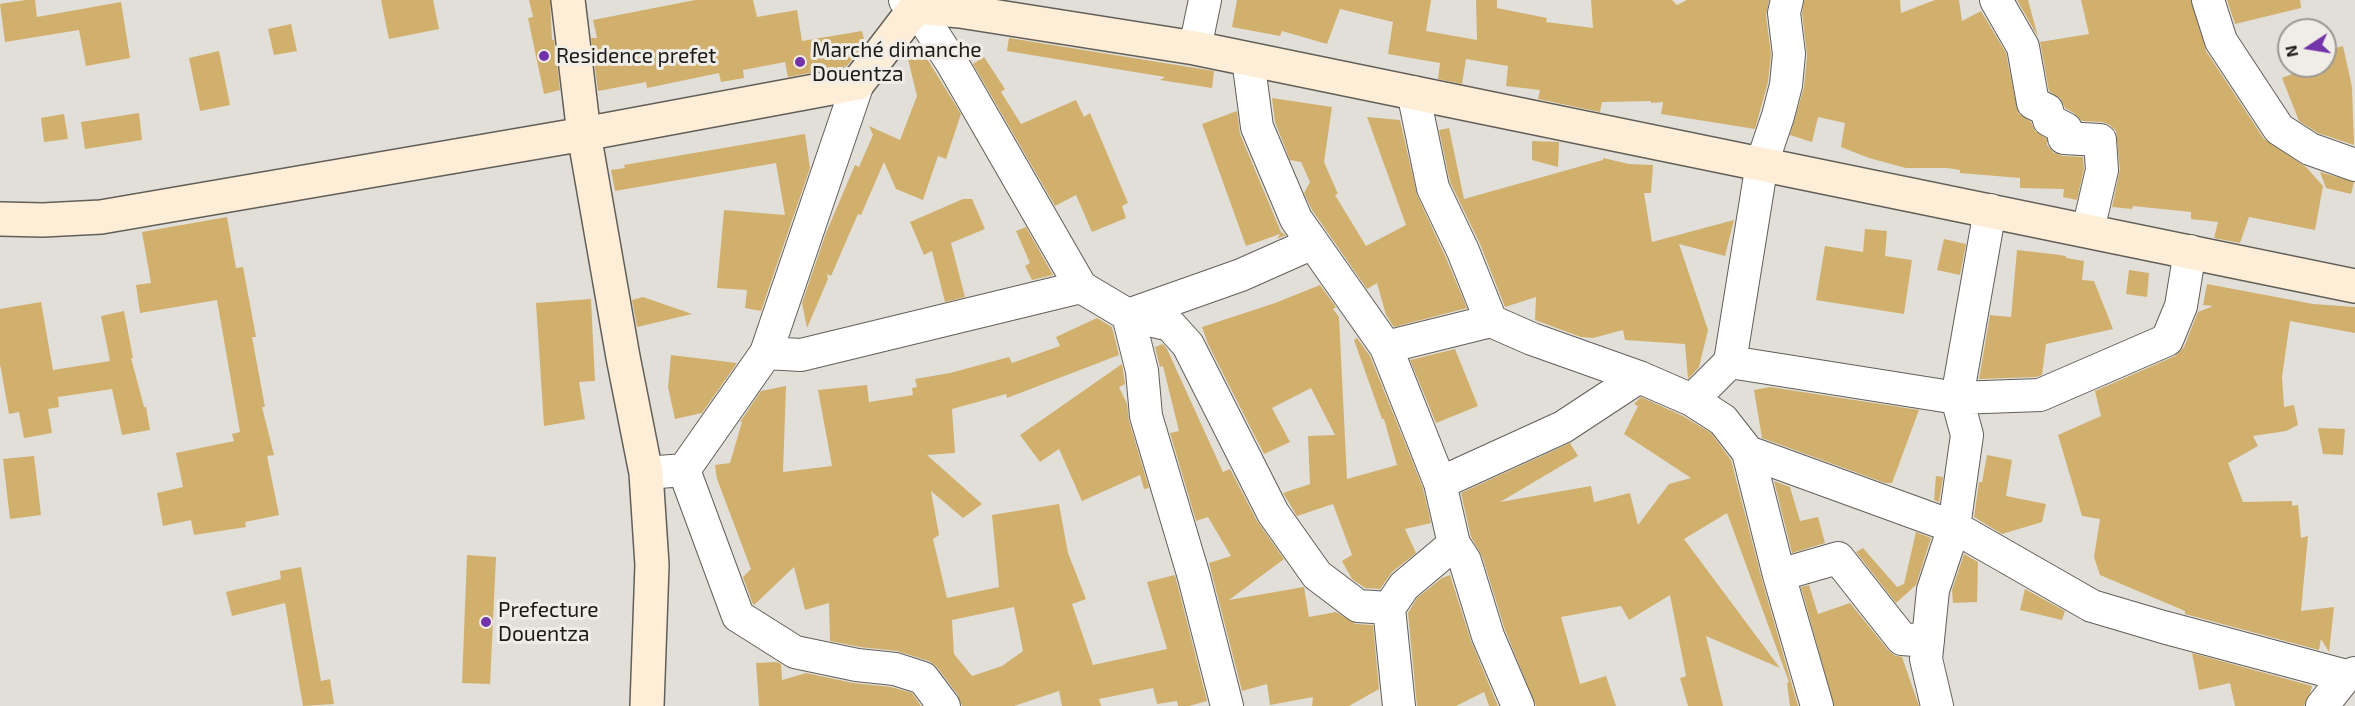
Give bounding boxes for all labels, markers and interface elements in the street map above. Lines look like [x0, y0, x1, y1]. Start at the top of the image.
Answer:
north arrow [2277, 18, 2337, 78]
place label: Marché dimanche Douentza [812, 37, 982, 87]
place label: Residence prefet [556, 43, 716, 69]
text: N [2280, 44, 2301, 59]
marker: Residence prefet [537, 49, 551, 63]
marker: Marché dimanche Douentza [793, 55, 807, 69]
place label: Prefecture Douentza [498, 597, 599, 647]
marker: Prefecture Douentza [479, 615, 493, 629]

